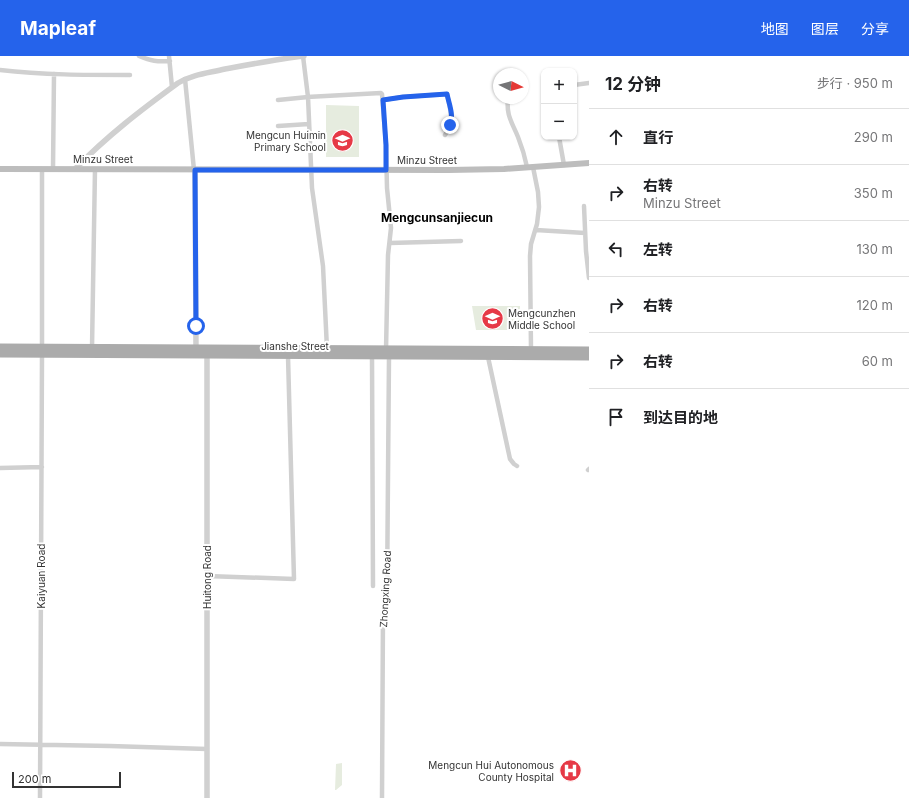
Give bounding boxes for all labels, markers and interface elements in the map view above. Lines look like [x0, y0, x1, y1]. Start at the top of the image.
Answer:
text: Mapleaf [20, 17, 96, 40]
text: 地图 [761, 20, 789, 37]
text: 图层 [811, 20, 839, 37]
text: 分享 [861, 20, 889, 37]
north arrow [493, 68, 529, 104]
map controls [541, 68, 577, 140]
button: + [541, 68, 577, 104]
text: 12 分钟 [605, 74, 661, 94]
text: 步行 · 950 m [817, 75, 893, 91]
button: − [541, 104, 577, 140]
route end [441, 116, 459, 134]
icon: ahead [605, 126, 627, 148]
school or university icon: Mengcun Huimin Primary School [329, 128, 355, 154]
text: 直行 [643, 128, 673, 147]
place label: Mengcun Huimin Primary School [246, 129, 326, 153]
text: 290 m [854, 129, 893, 145]
street label: Minzu Street [73, 153, 134, 165]
street label: Minzu Street [397, 154, 458, 166]
text: 右转 [643, 176, 673, 195]
icon: right [605, 182, 627, 204]
text: 350 m [854, 185, 893, 201]
text: Minzu Street [643, 195, 721, 211]
district label: Mengcunsanjiecun [381, 210, 493, 225]
icon: left [605, 238, 627, 260]
text: 左转 [643, 240, 673, 259]
text: 130 m [856, 241, 893, 257]
icon: right [605, 294, 627, 316]
text: 右转 [643, 296, 673, 315]
text: 120 m [857, 297, 893, 313]
school or university icon: Mengcunzhen Middle School [480, 306, 506, 332]
place label: Mengcunzhen Middle School [508, 307, 576, 331]
route start [187, 317, 205, 335]
street label: Jianshe Street [261, 340, 330, 352]
icon: right [605, 350, 627, 372]
text: 右转 [643, 352, 673, 371]
text: 60 m [862, 353, 893, 369]
icon: arrive [605, 406, 627, 428]
text: 到达目的地 [643, 408, 718, 427]
street label: Kaiyuan Road [35, 544, 47, 608]
street label: Huitong Road [201, 545, 213, 609]
street label: Zhongxing Road [377, 550, 393, 628]
hospital icon: Mengcun Hui Autonomous County Hospital [557, 758, 583, 784]
place label: Mengcun Hui Autonomous County Hospital [428, 759, 554, 783]
scale bar [12, 770, 121, 789]
text: 200 m [18, 772, 51, 786]

